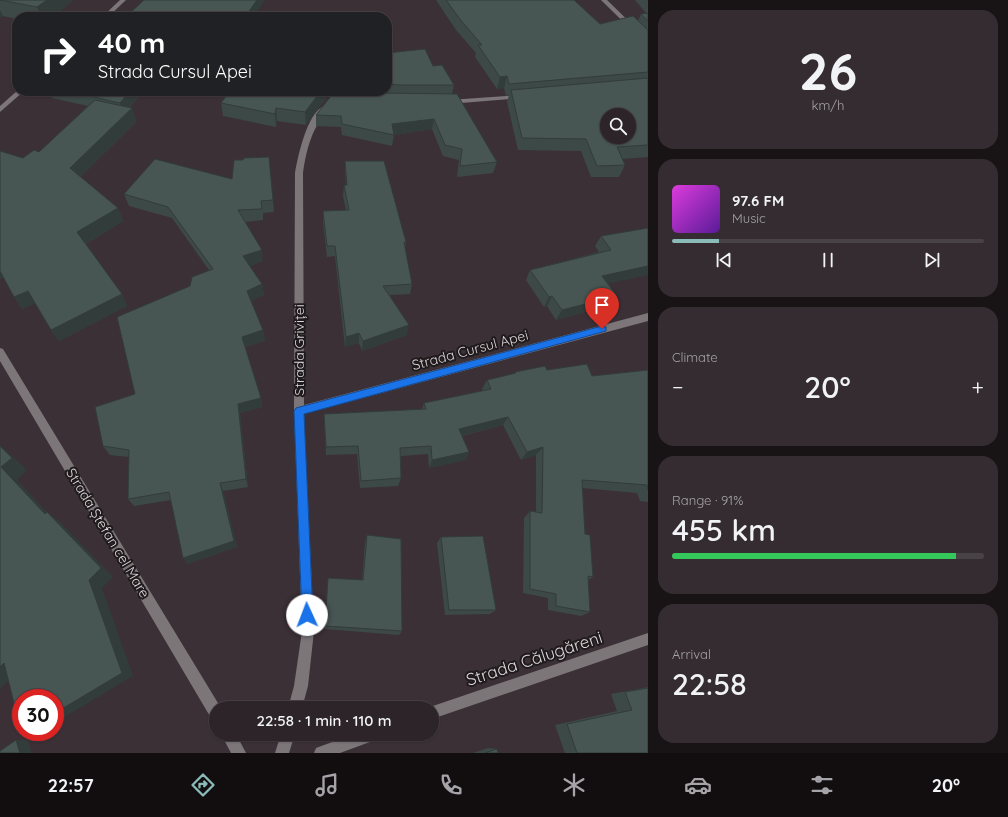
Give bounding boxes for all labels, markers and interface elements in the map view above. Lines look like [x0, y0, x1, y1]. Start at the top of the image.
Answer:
text: 40 m [98, 25, 165, 60]
icon: right [32, 28, 84, 80]
text: 26 [799, 38, 857, 103]
text: Strada Cursul Apei [98, 60, 252, 83]
text: km/h [812, 97, 844, 113]
map controls [600, 108, 636, 144]
button: search [600, 108, 636, 144]
text: 97.6 FM [732, 191, 784, 210]
text: Music [732, 210, 766, 226]
icon: previous [713, 249, 735, 271]
icon: pause [817, 249, 839, 271]
icon: next [921, 249, 943, 271]
pin [585, 288, 619, 329]
icon: arrive [591, 294, 613, 316]
street label: Strada Griviței [290, 304, 308, 396]
street label: Strada Cursul Apei [410, 326, 530, 374]
text: Climate [672, 349, 718, 365]
text: 20° [804, 368, 851, 406]
text: − [672, 373, 683, 401]
text: + [972, 373, 984, 401]
street label: Strada Ștefan cel Mare [62, 465, 154, 601]
text: Range · 91% [672, 492, 743, 508]
text: 455 km [672, 511, 776, 549]
position arrow [286, 594, 328, 636]
street label: Strada Călugăreni [463, 626, 605, 690]
text: Arrival [672, 646, 711, 662]
text: 22:58 [672, 665, 747, 703]
speed limit sign: 30 [12, 689, 64, 741]
text: 22:58 · 1 min · 110 m [257, 711, 391, 730]
icon: directions [189, 771, 217, 799]
icon: music [313, 771, 341, 799]
icon: phone [437, 771, 465, 799]
icon: climate [560, 771, 588, 799]
icon: car [684, 771, 712, 799]
icon: filters [808, 771, 836, 799]
text: 22:57 [48, 774, 94, 797]
text: 20° [932, 774, 960, 797]

